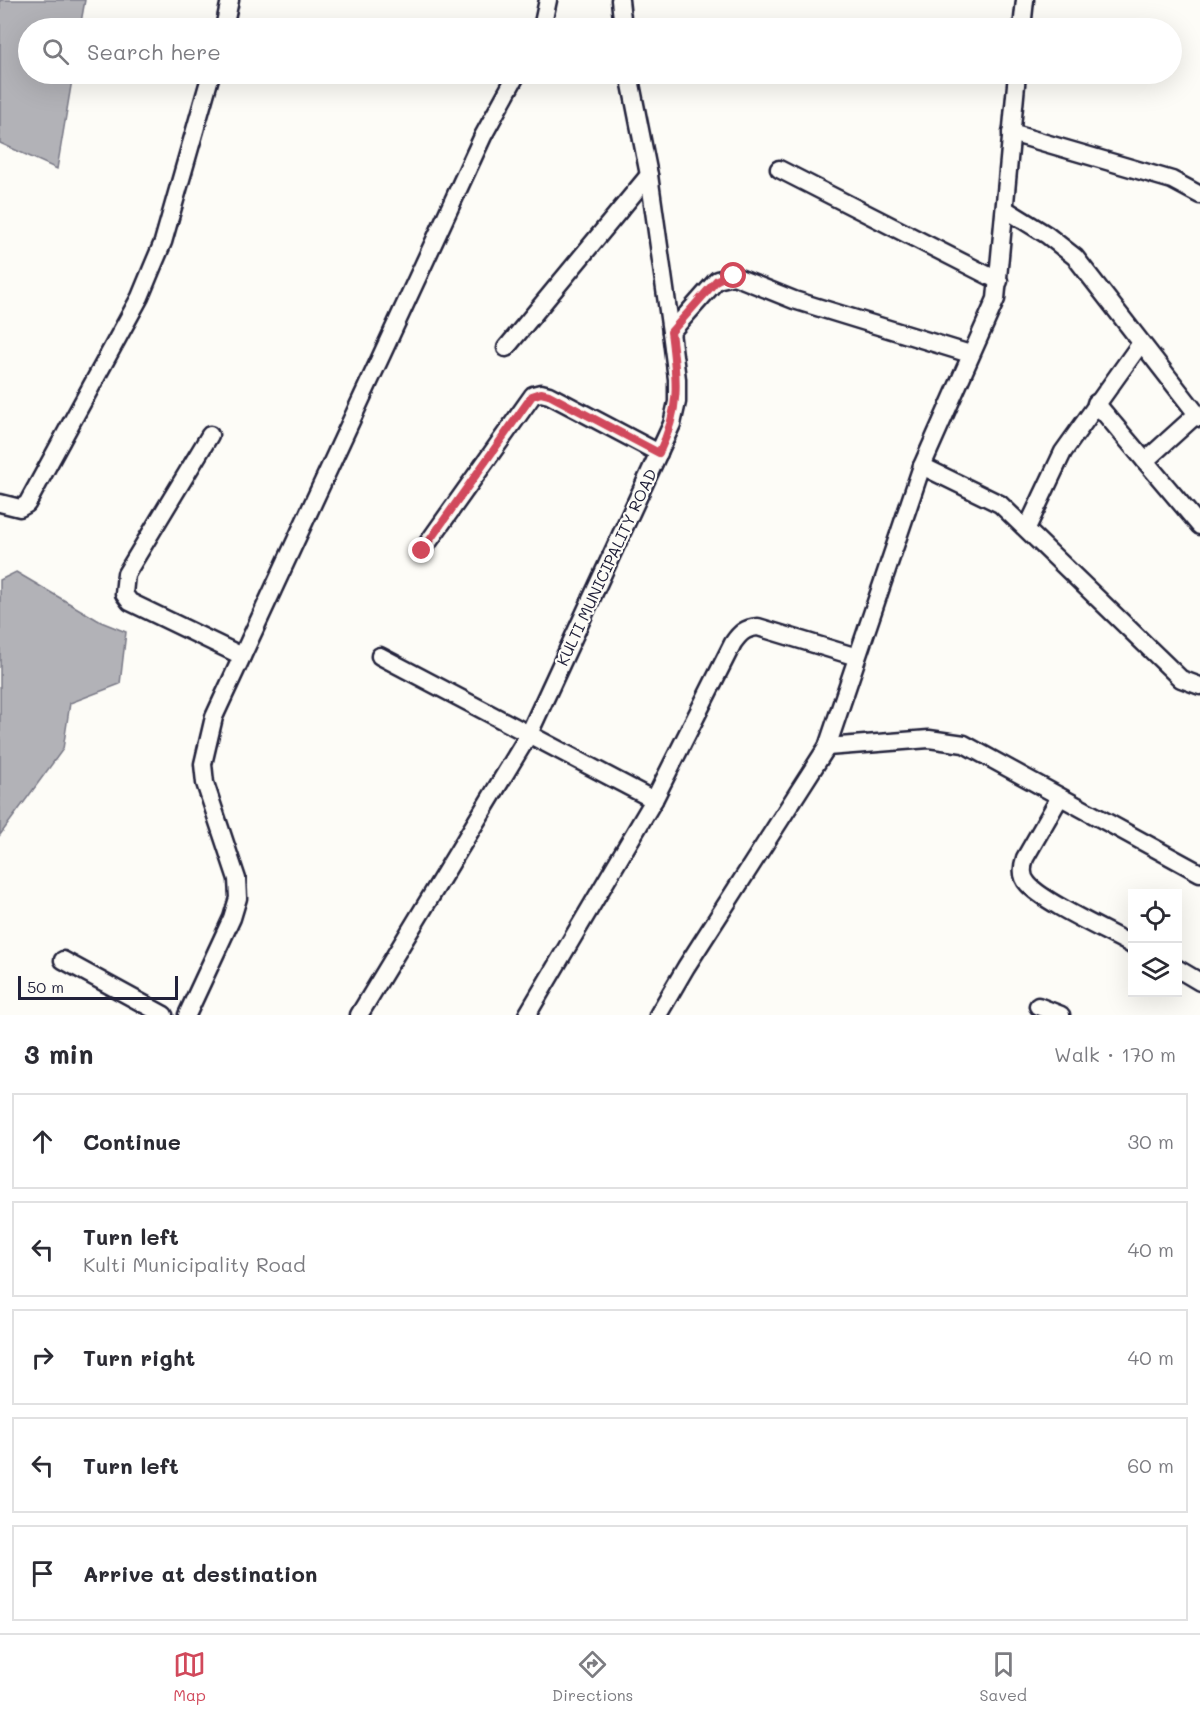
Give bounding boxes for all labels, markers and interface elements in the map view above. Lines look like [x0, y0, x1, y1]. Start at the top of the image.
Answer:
search box [18, 18, 1182, 84]
icon: search [39, 35, 72, 68]
text: Search here [87, 37, 221, 66]
route start [720, 262, 746, 288]
street label: KULTI MUNICIPALITY ROAD [551, 465, 661, 669]
route end [408, 537, 434, 563]
map controls [1128, 889, 1182, 997]
button: locate [1128, 889, 1182, 943]
button: layers [1128, 943, 1182, 997]
scale bar [18, 973, 178, 1001]
text: 50 m [27, 976, 64, 997]
text: 3 min [24, 1037, 93, 1071]
text: Walk · 170 m [1054, 1041, 1176, 1067]
icon: ahead [26, 1125, 59, 1158]
text: Continue [83, 1127, 181, 1156]
text: 30 m [1128, 1128, 1174, 1154]
text: Turn left [83, 1222, 179, 1251]
icon: left [26, 1233, 59, 1266]
text: 40 m [1128, 1236, 1174, 1262]
text: Kulti Municipality Road [83, 1251, 306, 1277]
icon: right [26, 1341, 59, 1374]
text: Turn right [83, 1343, 195, 1372]
text: 40 m [1128, 1344, 1174, 1370]
icon: left [26, 1449, 59, 1482]
text: Turn left [83, 1451, 179, 1480]
text: 60 m [1127, 1452, 1174, 1478]
icon: arrive [26, 1557, 59, 1590]
text: Arrive at destination [83, 1559, 318, 1588]
tab: Map [173, 1648, 206, 1705]
tab: Directions [552, 1648, 633, 1705]
tab: Saved [979, 1648, 1027, 1705]

